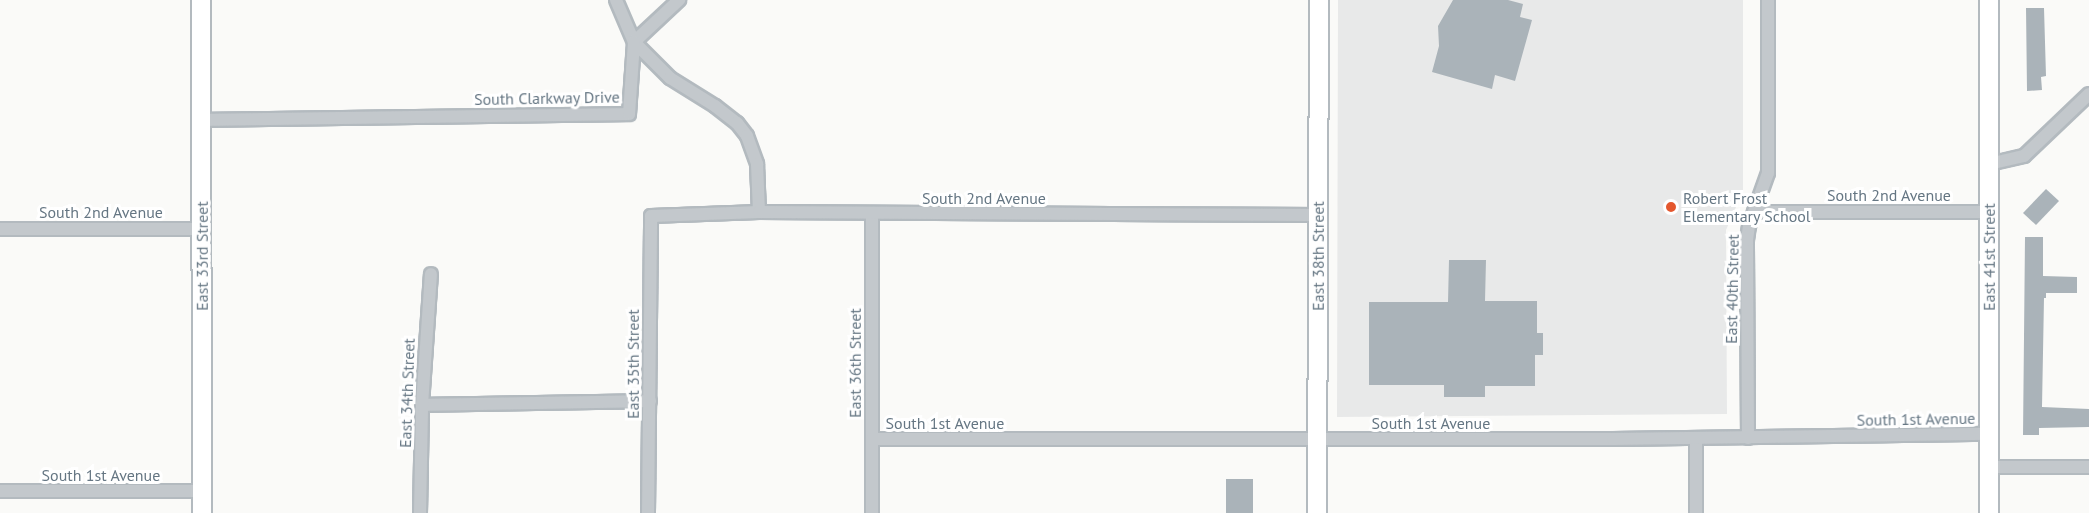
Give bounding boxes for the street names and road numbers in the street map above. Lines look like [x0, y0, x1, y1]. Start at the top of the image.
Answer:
street label: South Clarkway Drive [474, 87, 620, 109]
street label: South 2nd Avenue [1827, 185, 1951, 205]
street label: South 2nd Avenue [922, 188, 1046, 208]
street label: East 33rd Street [192, 201, 212, 311]
street label: East 38th Street [1308, 201, 1328, 311]
street label: South 2nd Avenue [39, 202, 163, 222]
street label: East 41st Street [1979, 203, 1999, 311]
street label: East 40th Street [1721, 234, 1743, 344]
street label: East 36th Street [845, 308, 865, 418]
street label: East 35th Street [623, 309, 643, 419]
street label: East 34th Street [395, 338, 419, 448]
street label: South 1st Avenue [1856, 408, 1976, 430]
street label: South 1st Avenue [885, 413, 1005, 433]
street label: South 1st Avenue [1371, 413, 1491, 433]
street label: South 1st Avenue [41, 465, 161, 485]

